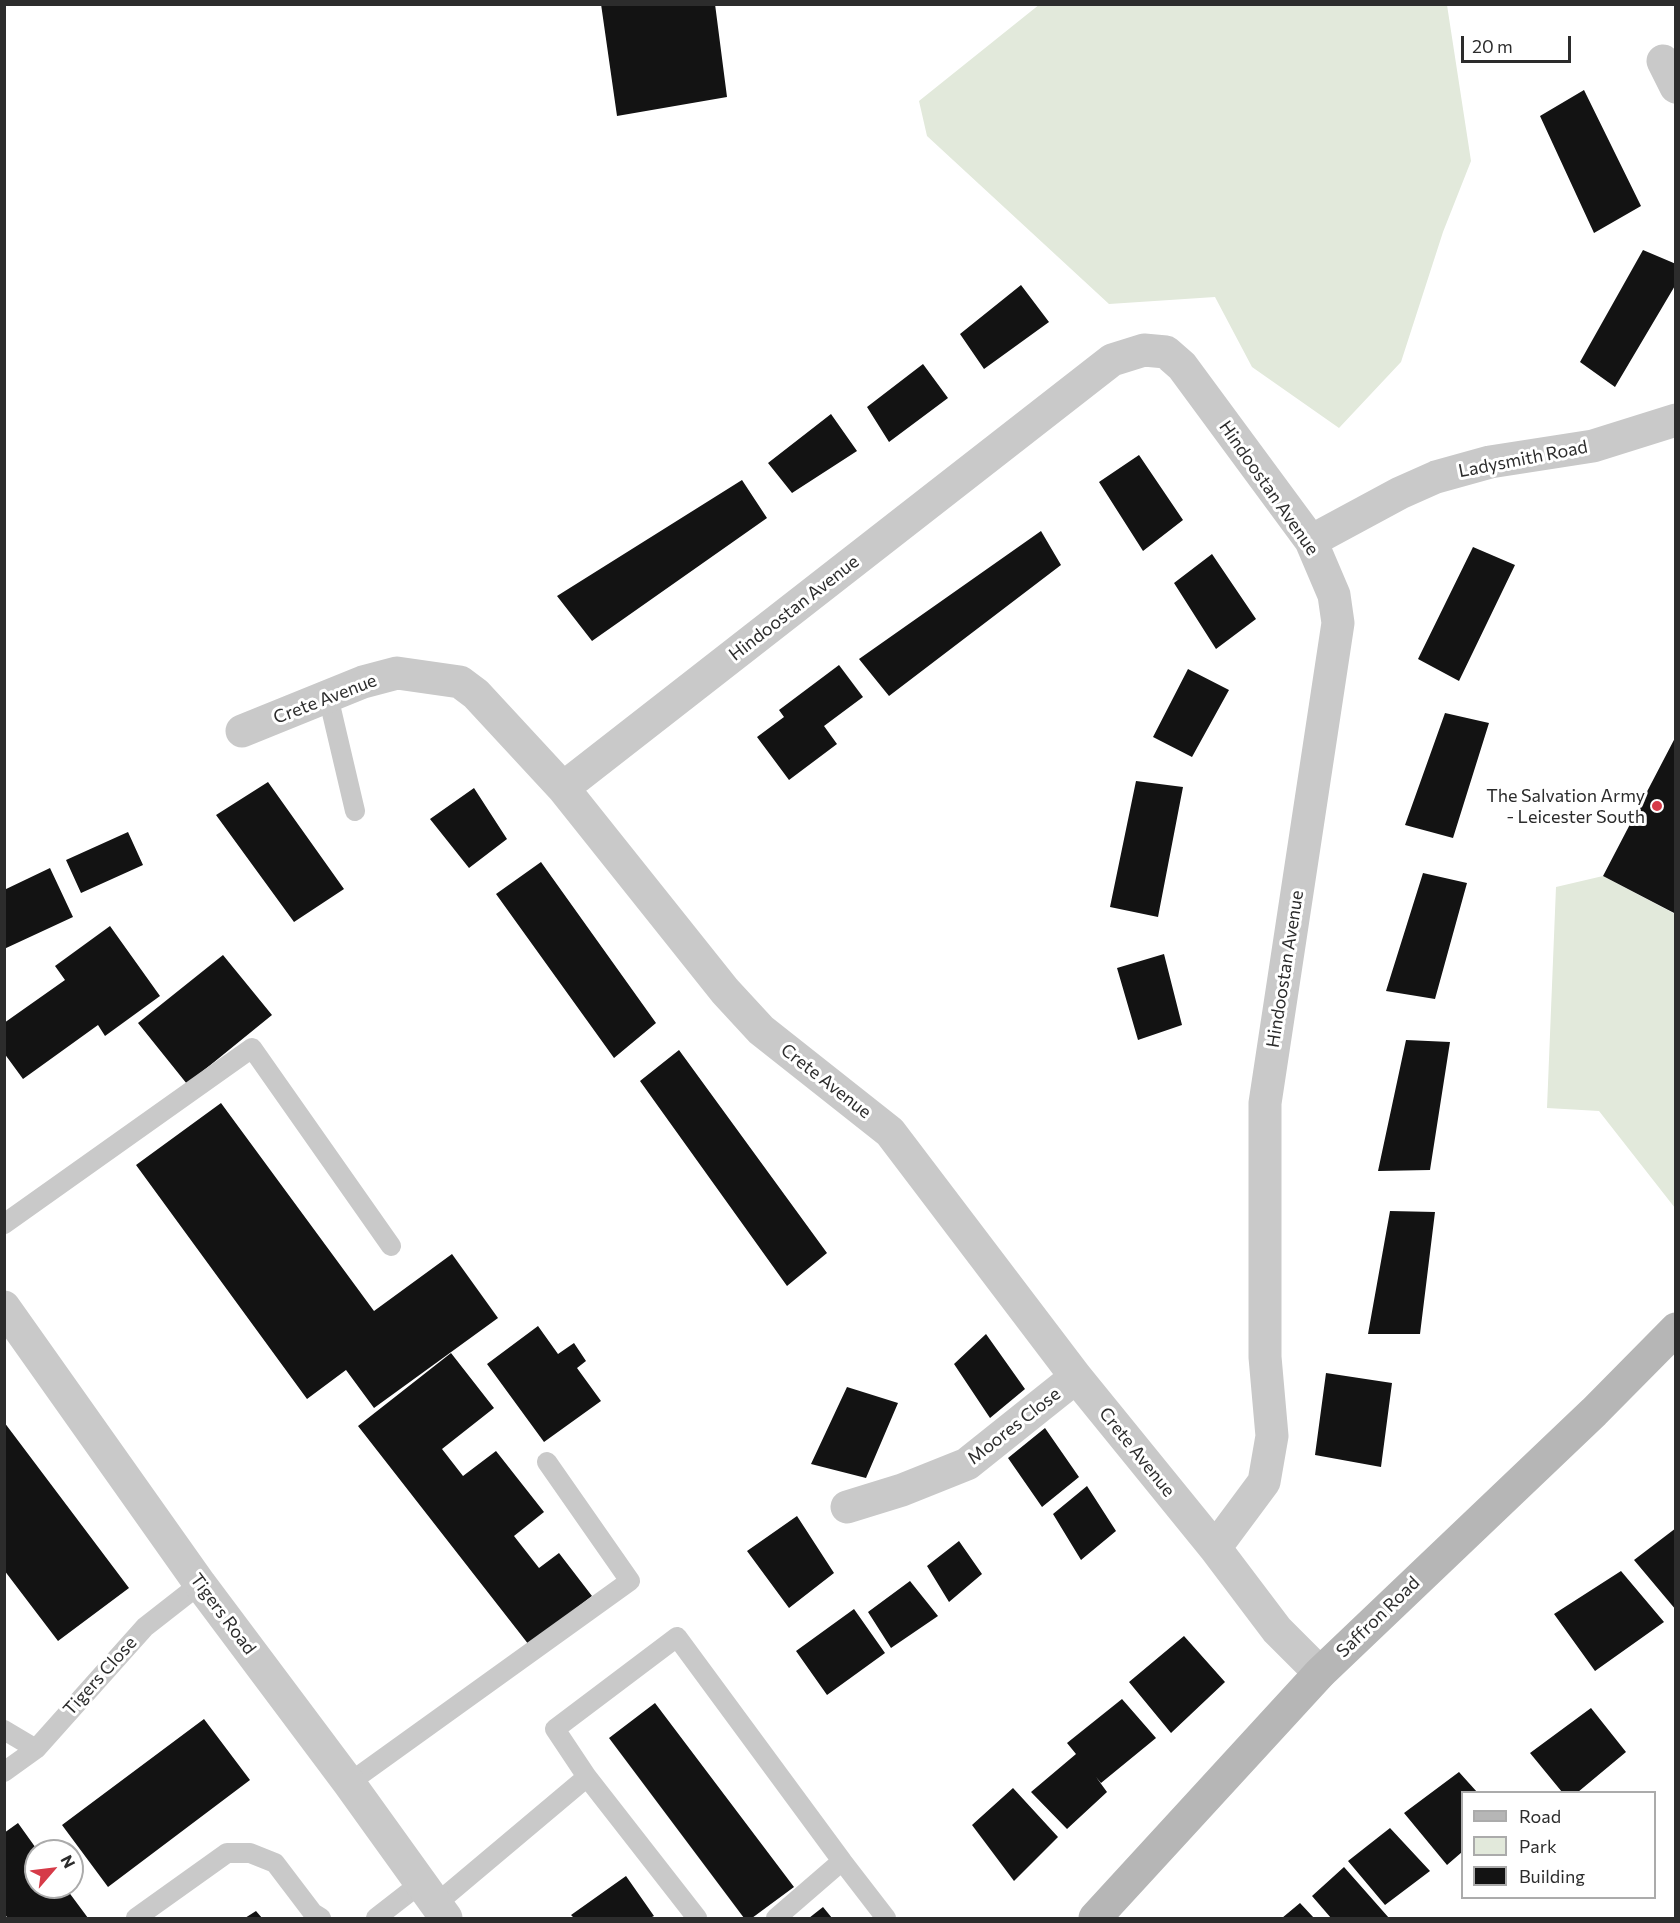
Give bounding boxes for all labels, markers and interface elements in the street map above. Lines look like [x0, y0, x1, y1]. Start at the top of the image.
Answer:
scale bar [1464, 24, 1574, 62]
text: 20 m [1472, 35, 1513, 57]
street label: Hindoostan Avenue [1215, 417, 1323, 559]
street label: Ladysmith Road [1457, 436, 1589, 482]
street label: Hindoostan Avenue [725, 551, 863, 665]
street label: Crete Avenue [270, 669, 380, 729]
place label: The Salvation Army - Leicester South [1486, 785, 1645, 828]
marker: The Salvation Army - Leicester South [1650, 799, 1664, 813]
street label: Hindoostan Avenue [1262, 889, 1308, 1049]
street label: Crete Avenue [776, 1039, 876, 1123]
street label: Moores Close [963, 1383, 1065, 1469]
street label: Crete Avenue [1094, 1403, 1180, 1501]
street label: Tigers Road [186, 1569, 260, 1659]
street label: Saffron Road [1332, 1572, 1424, 1662]
street label: Tigers Close [59, 1632, 141, 1720]
legend [1461, 1791, 1656, 1899]
text: Road [1519, 1805, 1561, 1827]
text: Park [1519, 1835, 1557, 1857]
north arrow [24, 1839, 84, 1899]
text: N [57, 1851, 80, 1871]
text: Building [1519, 1865, 1585, 1887]

